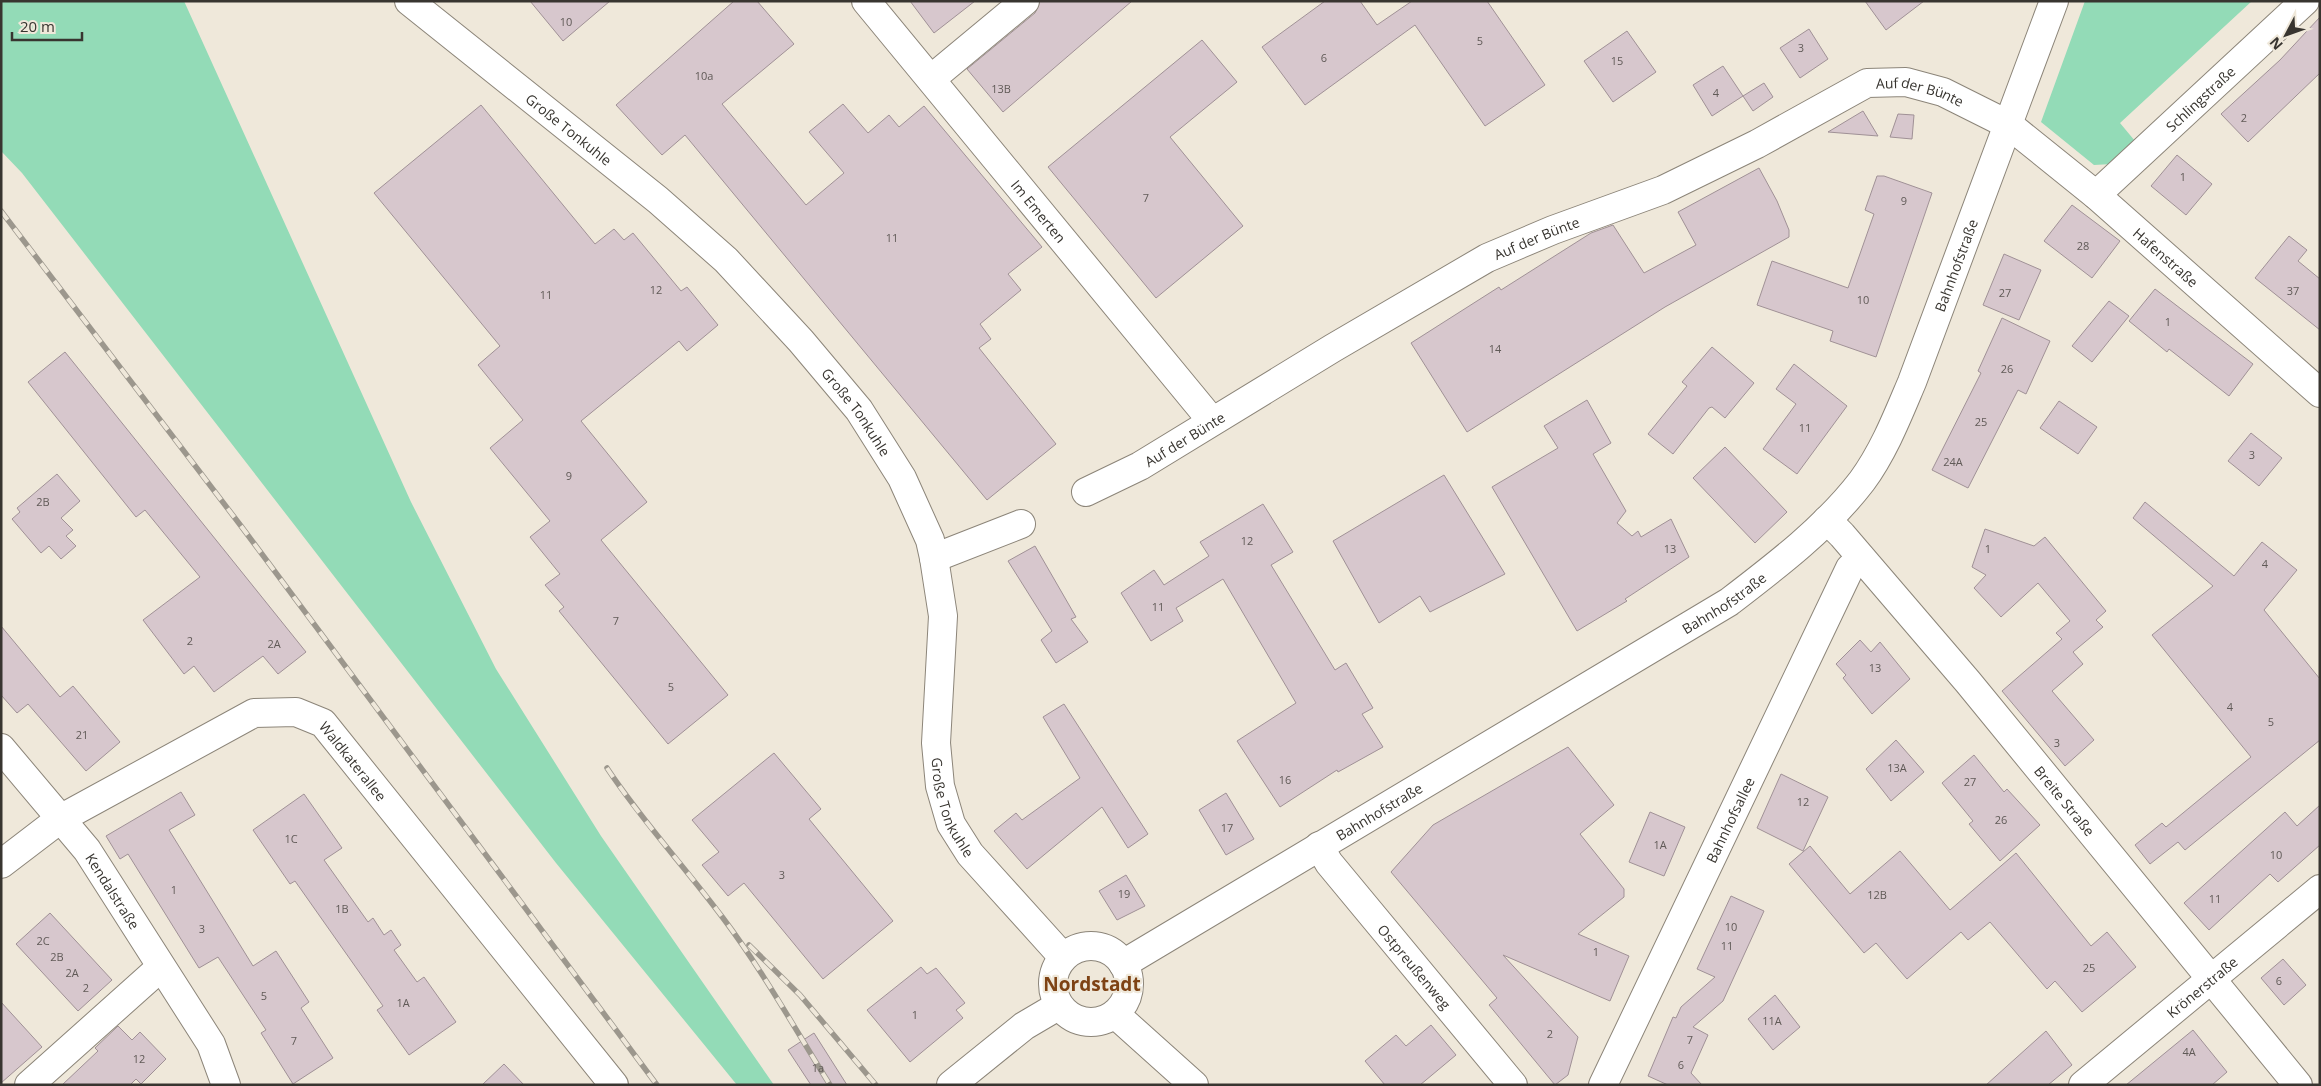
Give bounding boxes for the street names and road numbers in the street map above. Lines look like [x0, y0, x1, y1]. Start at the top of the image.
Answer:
street label: Schlingstraße [2161, 61, 2239, 135]
street label: Auf der Bünte [1876, 72, 1967, 111]
street label: Große Tonkuhle [522, 89, 616, 169]
street label: Im Emerten [1007, 175, 1071, 246]
street label: Auf der Bünte [1491, 212, 1582, 264]
street label: Bahnhofstraße [1930, 216, 1981, 314]
street label: Hafenstraße [2129, 223, 2203, 291]
street label: Große Tonkuhle [818, 364, 895, 460]
street label: Auf der Bünte [1141, 407, 1228, 471]
street label: Bahnhofstraße [1678, 568, 1770, 638]
street label: Waldkaterallee [316, 717, 391, 805]
street label: Große Tonkuhle [928, 757, 979, 861]
street label: Breite Straße [2031, 761, 2100, 840]
street label: Bahnhofsallee [1701, 774, 1758, 866]
street label: Bahnhofstraße [1332, 778, 1426, 844]
street label: Kendalstraße [82, 849, 145, 933]
street label: Ostpreußenweg [1374, 920, 1456, 1013]
street label: Krönerstraße [2162, 952, 2241, 1022]

